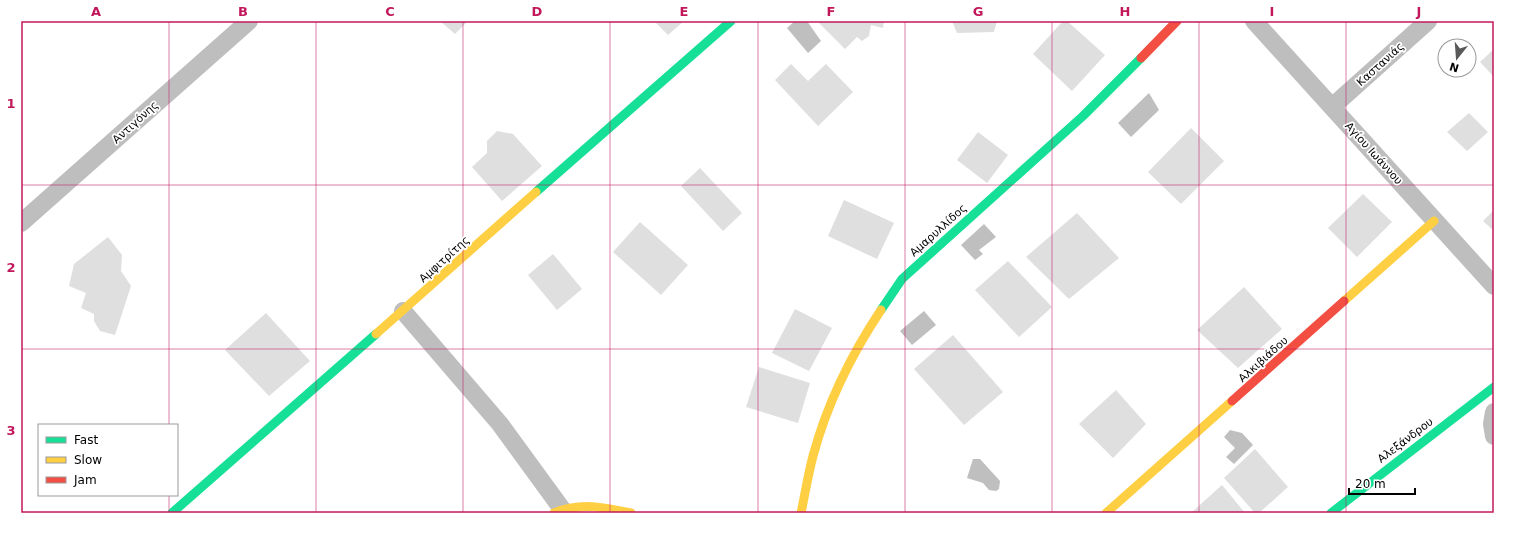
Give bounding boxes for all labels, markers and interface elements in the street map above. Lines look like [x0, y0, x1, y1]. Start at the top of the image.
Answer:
text: A [91, 4, 101, 19]
text: B [238, 4, 248, 19]
text: C [385, 4, 395, 19]
text: D [532, 4, 543, 19]
text: E [680, 4, 688, 19]
text: F [827, 4, 835, 19]
text: G [973, 4, 983, 19]
text: H [1120, 4, 1130, 19]
text: I [1270, 4, 1274, 19]
text: J [1416, 4, 1421, 19]
north arrow [1437, 38, 1477, 78]
street label: Καστανιάς [1354, 40, 1407, 89]
text: N [1448, 60, 1461, 75]
text: 1 [6, 96, 16, 111]
street label: Αντιγόνης [110, 99, 161, 146]
street label: Αγίου Ιωάννου [1342, 119, 1405, 187]
street label: Αμαρυλλίδος [907, 202, 969, 259]
street label: Αμφιτρίτης [417, 234, 472, 285]
text: 2 [6, 260, 16, 275]
street label: Αλκιβιάδου [1236, 334, 1291, 385]
street label: Αλεξάνδρου [1375, 415, 1436, 466]
text: 3 [6, 423, 16, 438]
legend [38, 424, 178, 496]
text: Fast [74, 433, 98, 447]
text: Slow [74, 453, 102, 467]
scale bar [1349, 470, 1415, 496]
text: Jam [73, 473, 97, 487]
text: 20 m [1355, 477, 1386, 491]

